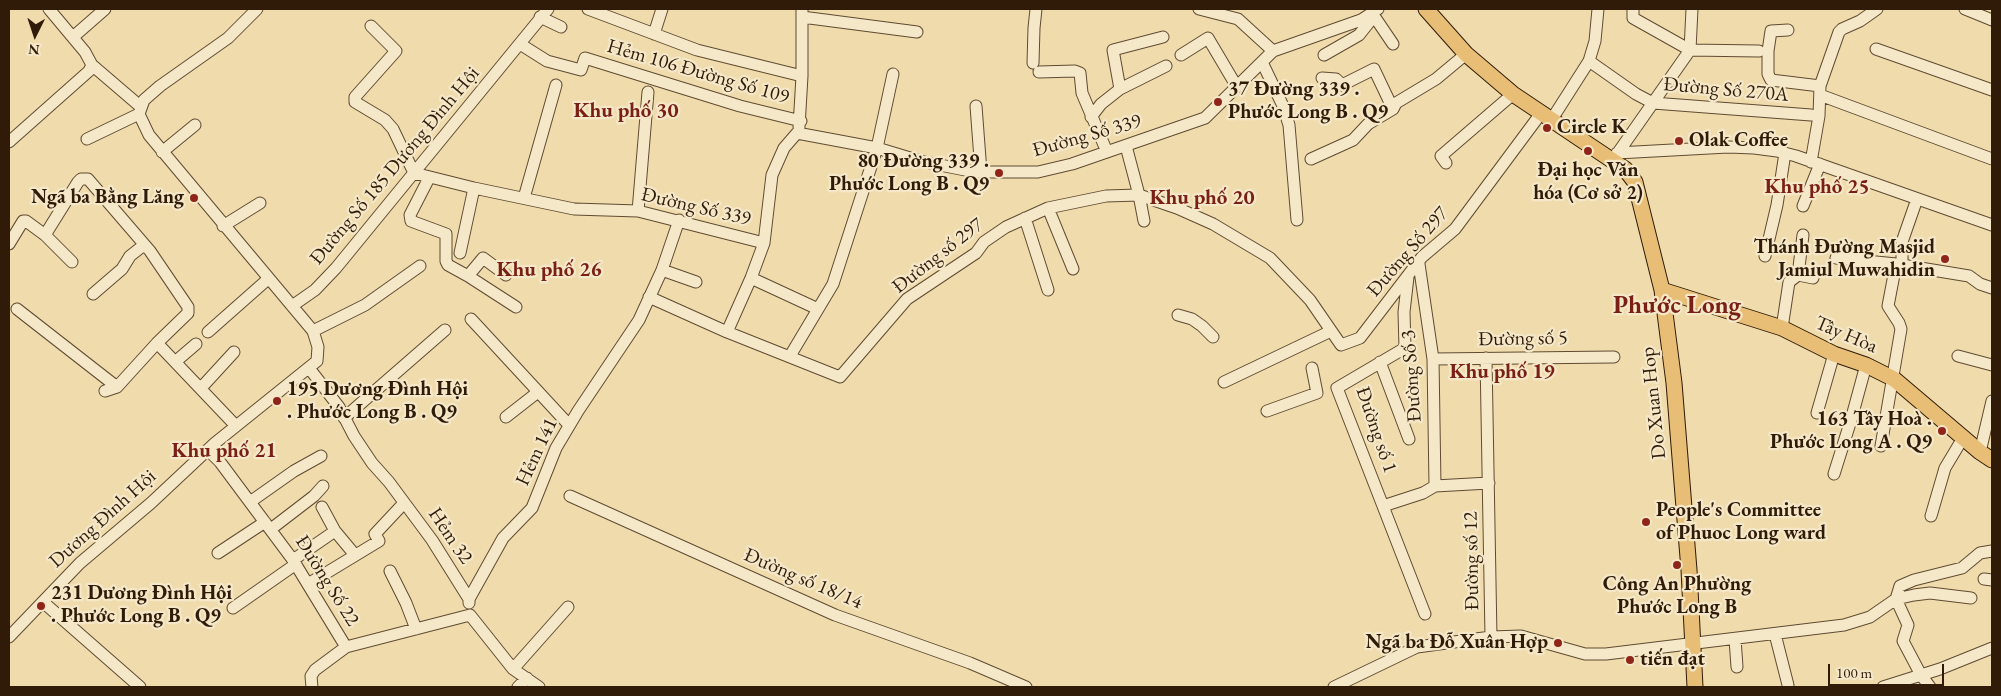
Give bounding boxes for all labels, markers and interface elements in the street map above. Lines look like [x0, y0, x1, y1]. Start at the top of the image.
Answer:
north arrow [10, 10, 60, 60]
street label: Hẻm 106 Đường Số 109 [604, 35, 792, 109]
text: N [28, 41, 40, 59]
street label: Đường Số 185 Dương Đình Hội [305, 62, 485, 270]
street label: Đường Số 270A [1662, 73, 1790, 107]
place label: 37 Đường 339 . Phước Long B . Q9 [1228, 78, 1388, 125]
marker: 37 Đường 339 . Phước Long B . Q9 [1212, 96, 1224, 108]
district label: Khu phố 30 [573, 98, 679, 124]
street label: Đường Số 339 [1030, 109, 1144, 163]
place label: Circle K [1557, 116, 1627, 140]
marker: Circle K [1541, 122, 1553, 134]
place label: Olak Coffee [1689, 129, 1788, 153]
marker: Olak Coffee [1673, 135, 1685, 147]
marker: Đại học Văn hóa (Cơ sở 2) [1582, 145, 1594, 157]
place label: 80 Đường 339 . Phước Long B . Q9 [829, 150, 989, 197]
place label: Đại học Văn hóa (Cơ sở 2) [1533, 159, 1643, 206]
marker: 80 Đường 339 . Phước Long B . Q9 [993, 167, 1005, 179]
district label: Khu phố 25 [1764, 174, 1870, 200]
street label: Đường Số 339 [639, 183, 753, 231]
district label: Khu phố 20 [1149, 185, 1255, 211]
place label: Ngã ba Bằng Lăng [31, 186, 184, 210]
marker: Ngã ba Bằng Lăng [188, 192, 200, 204]
street label: Đường Số 297 [1362, 202, 1454, 302]
street label: Đường số 297 [888, 213, 988, 299]
place label: Thánh Đường Masjid Jamiul Muwahidin [1754, 236, 1935, 283]
marker: Thánh Đường Masjid Jamiul Muwahidin [1939, 253, 1951, 265]
district label: Khu phố 26 [496, 257, 602, 283]
district label: Phước Long [1613, 291, 1741, 321]
street label: Tây Hòa [1811, 311, 1881, 359]
street label: Đường số 5 [1478, 326, 1568, 352]
street label: Đường Số 3 [1397, 329, 1427, 423]
street label: Do Xuan Hop [1636, 346, 1672, 460]
district label: Khu phố 19 [1449, 359, 1555, 385]
place label: 195 Dương Đình Hội . Phước Long B . Q9 [287, 378, 468, 425]
street label: Đường số 1 [1350, 384, 1402, 476]
marker: 195 Dương Đình Hội . Phước Long B . Q9 [271, 395, 283, 407]
place label: 163 Tây Hoà . Phước Long A . Q9 [1770, 408, 1932, 455]
street label: Hẻm 141 [511, 414, 563, 490]
marker: 163 Tây Hoà . Phước Long A . Q9 [1936, 425, 1948, 437]
district label: Khu phố 21 [171, 438, 277, 464]
street label: Dương Đình Hội [45, 465, 161, 573]
place label: People's Committee of Phuoc Long ward [1656, 499, 1826, 546]
street label: Hẻm 32 [423, 503, 477, 569]
street label: Đường số 12 [1459, 511, 1485, 611]
marker: People's Committee of Phuoc Long ward [1640, 516, 1652, 528]
street label: Đường Số 22 [290, 531, 364, 631]
street label: Đường số 18/14 [740, 543, 866, 615]
marker: Công An Phường Phước Long B [1671, 559, 1683, 571]
place label: Công An Phường Phước Long B [1603, 573, 1751, 620]
place label: 231 Dương Đình Hội . Phước Long B . Q9 [51, 582, 232, 629]
marker: 231 Dương Đình Hội . Phước Long B . Q9 [35, 600, 47, 612]
place label: Ngã ba Đỗ Xuân Hợp [1366, 631, 1548, 655]
marker: Ngã ba Đỗ Xuân Hợp [1552, 637, 1564, 649]
place label: tiến đạt [1640, 648, 1705, 672]
marker: tiến đạt [1624, 654, 1636, 666]
scale bar [1831, 654, 1947, 686]
text: 100 m [1836, 663, 1872, 682]

